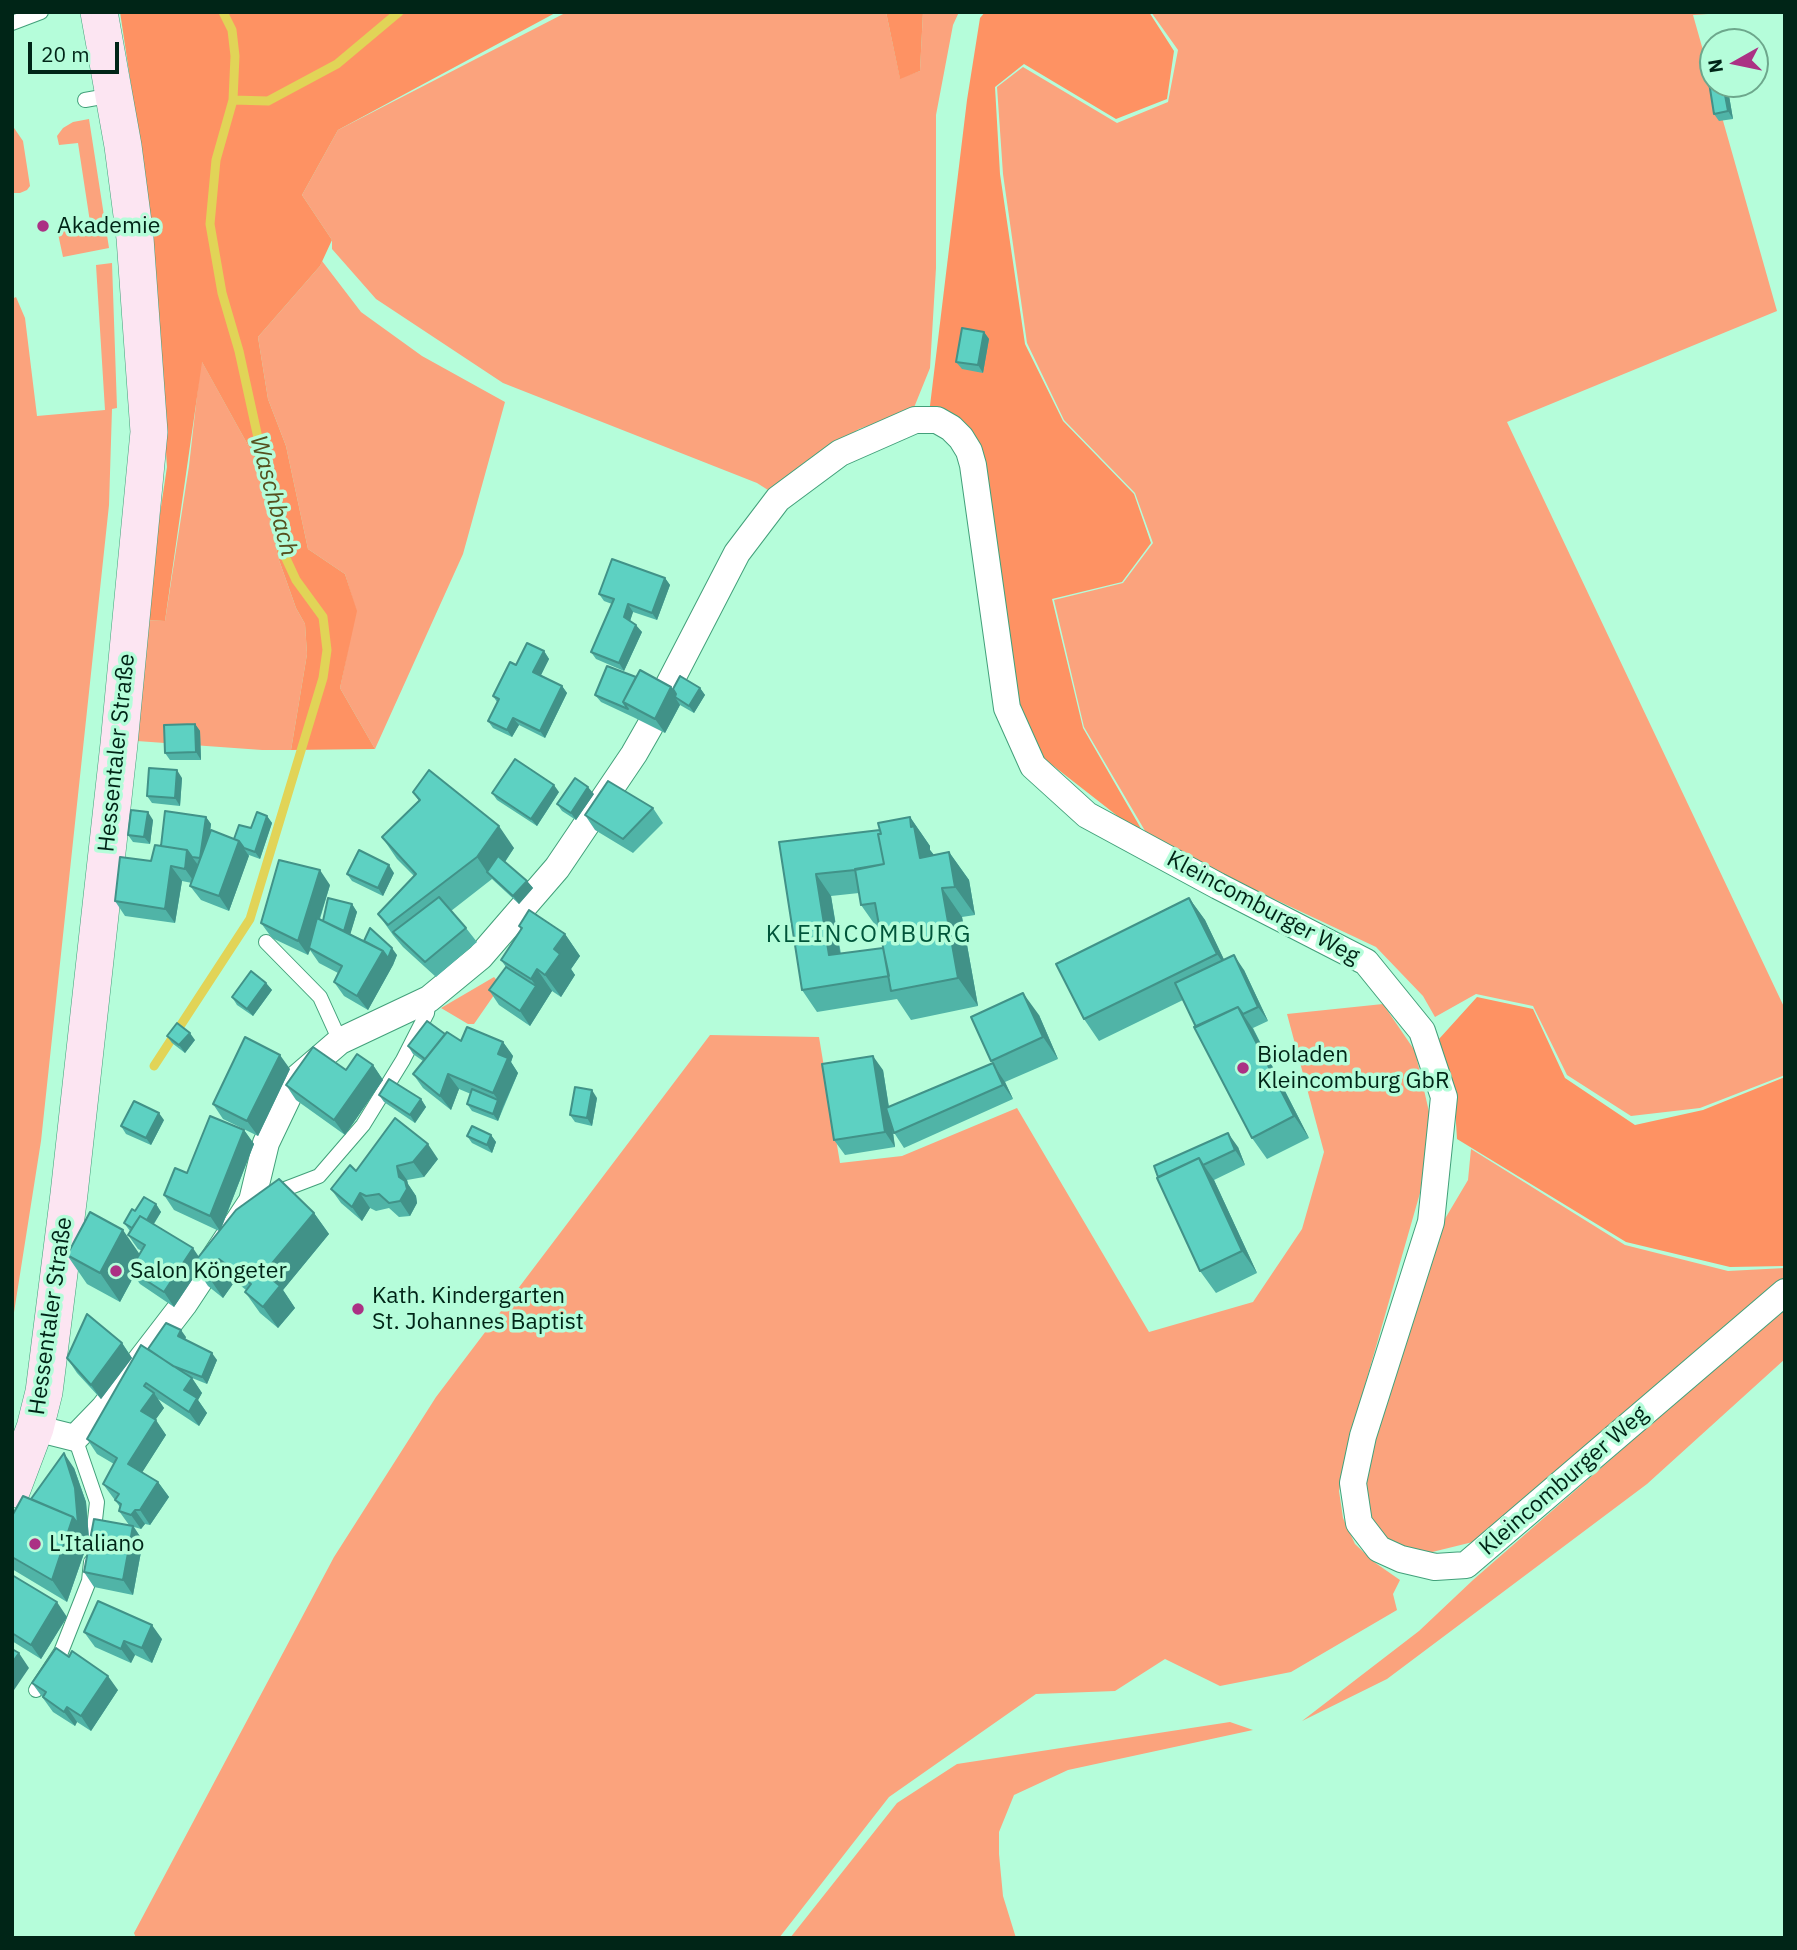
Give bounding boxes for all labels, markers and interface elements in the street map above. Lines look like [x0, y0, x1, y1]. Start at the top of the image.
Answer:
scale bar [32, 28, 122, 72]
north arrow [1699, 28, 1769, 98]
text: 20 m [41, 40, 90, 68]
text: N [1702, 57, 1728, 75]
place label: Akademie [57, 212, 160, 240]
marker: Akademie [35, 218, 51, 234]
water label: Waschbach [243, 432, 303, 560]
street label: Hessentaler Straße [93, 652, 141, 854]
street label: Kleincomburger Weg [1162, 845, 1364, 971]
district label: KLEINCOMBURG [767, 921, 971, 949]
place label: Bioladen Kleincomburg GbR [1257, 1041, 1450, 1095]
marker: Bioladen Kleincomburg GbR [1235, 1060, 1251, 1076]
street label: Hessentaler Straße [23, 1215, 79, 1417]
place label: Salon Köngeter [130, 1257, 287, 1285]
marker: Salon Köngeter [108, 1263, 124, 1279]
place label: Kath. Kindergarten St. Johannes Baptist [372, 1282, 584, 1336]
marker: Kath. Kindergarten St. Johannes Baptist [350, 1301, 366, 1317]
street label: Kleincomburger Weg [1474, 1400, 1654, 1562]
place label: L'Italiano [49, 1530, 144, 1558]
marker: L'Italiano [27, 1536, 43, 1552]

